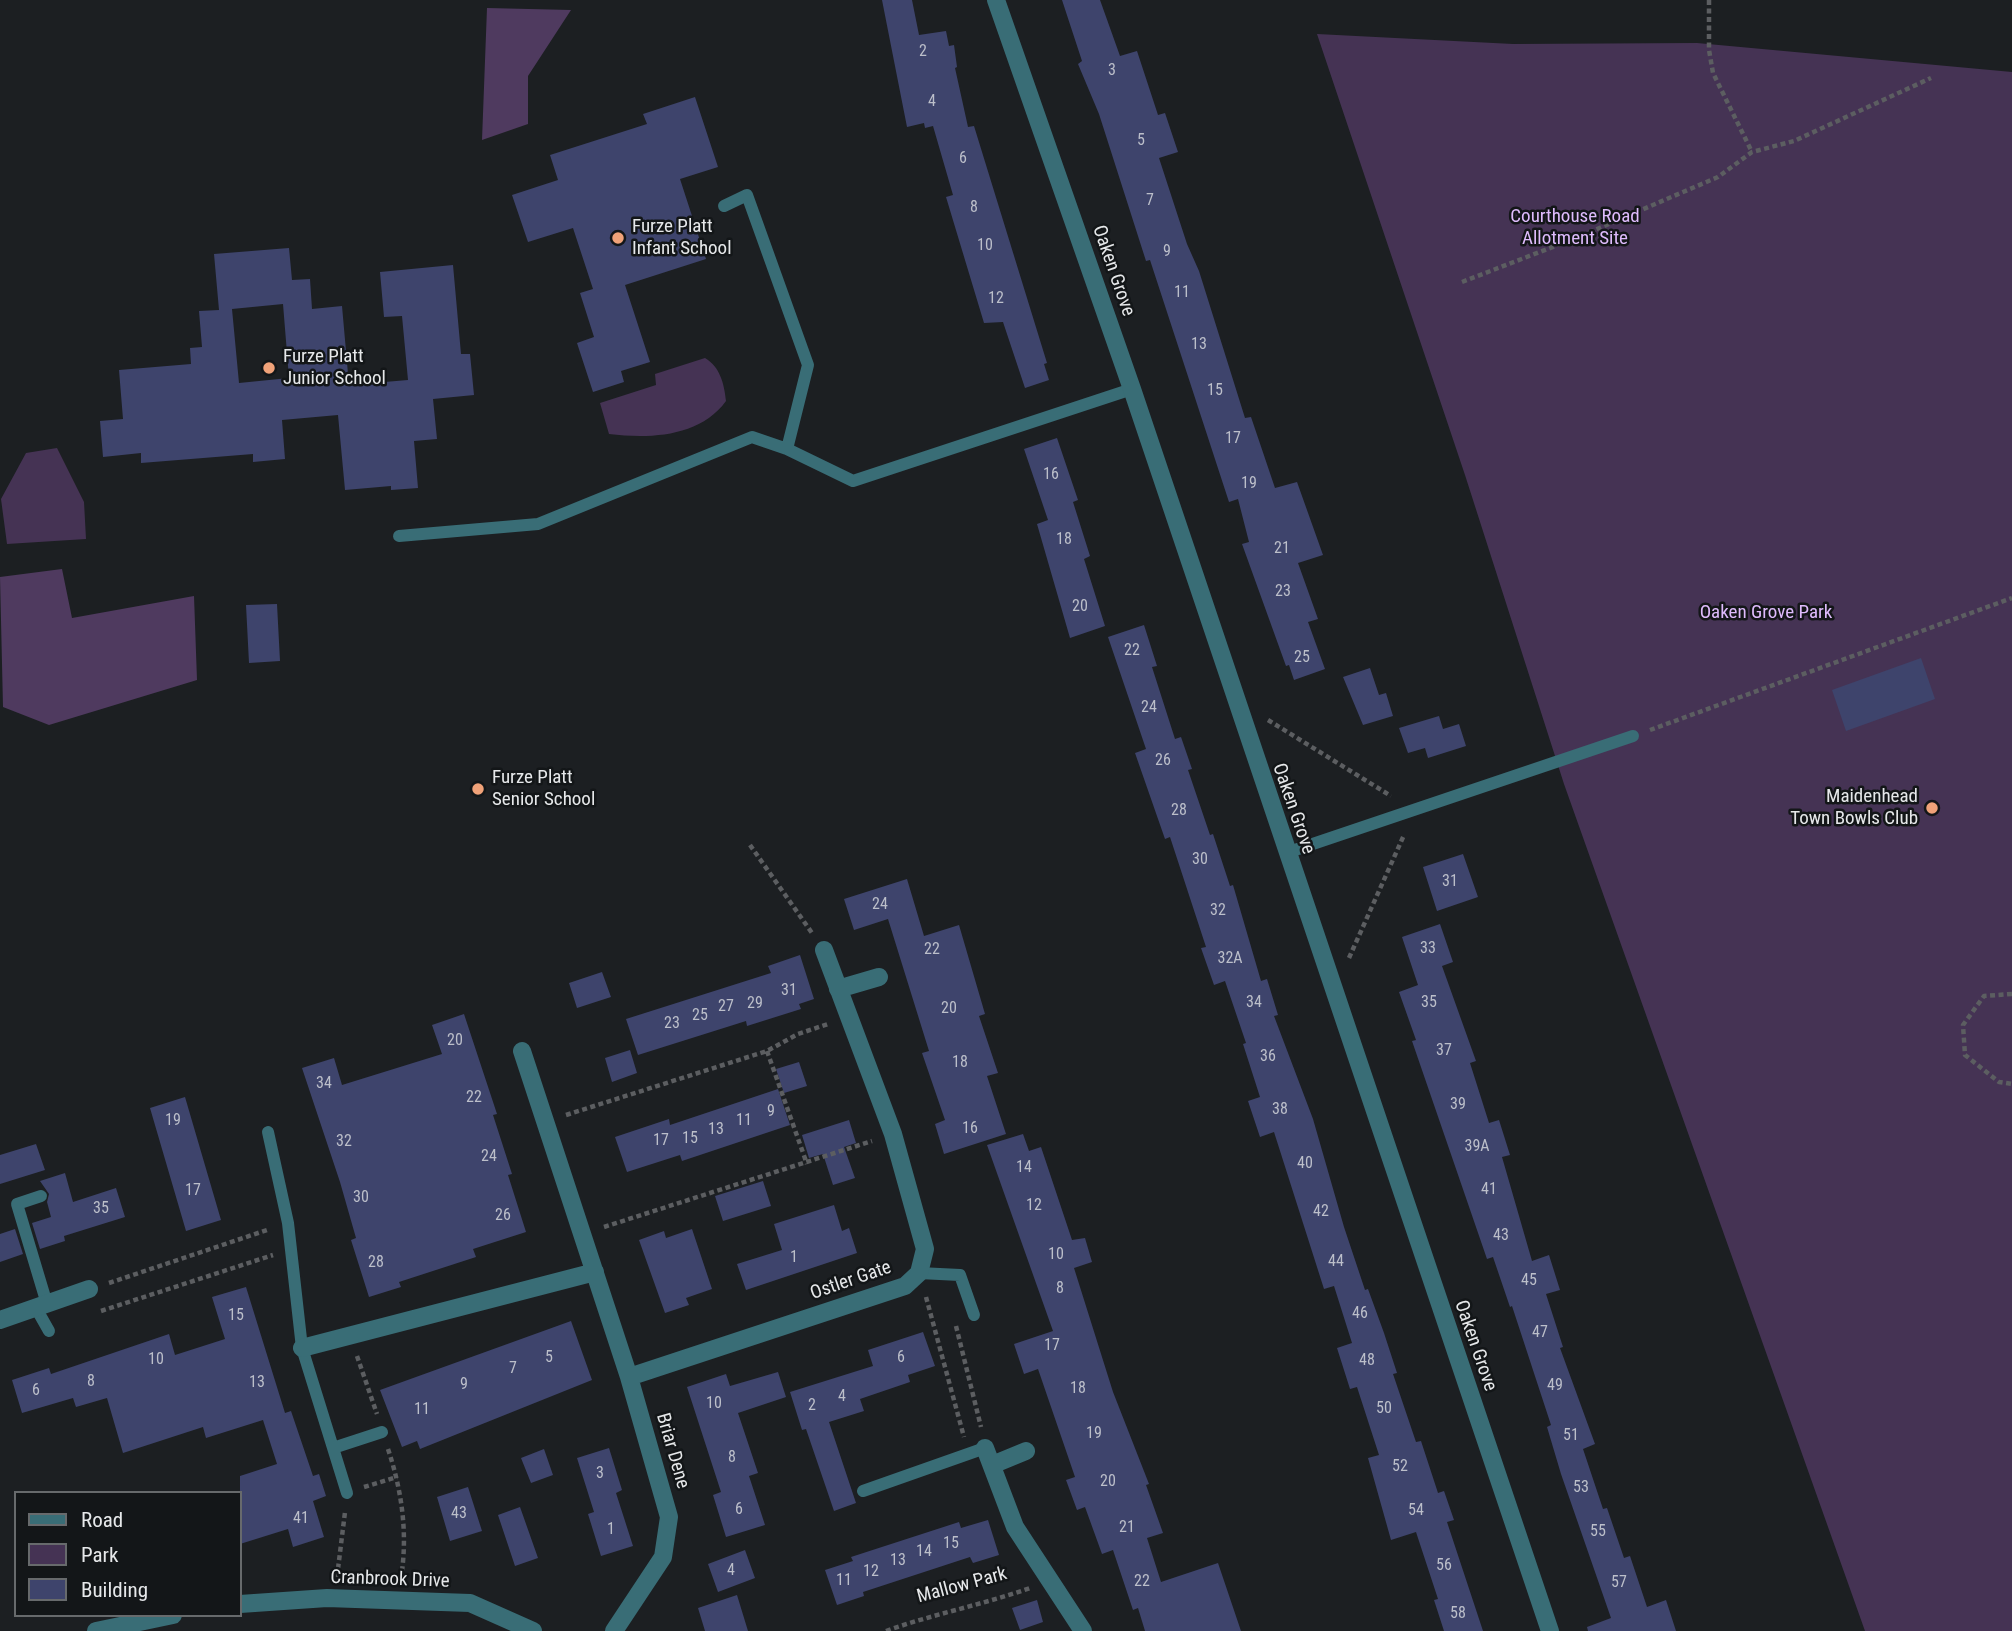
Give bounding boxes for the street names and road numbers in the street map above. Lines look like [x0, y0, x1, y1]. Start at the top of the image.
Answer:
street label: Oaken Grove [1087, 223, 1139, 319]
street label: Oaken Grove [1267, 761, 1319, 857]
street label: Ostler Gate [808, 1257, 894, 1305]
street label: Oaken Grove [1449, 1298, 1501, 1394]
street label: Briar Dene [650, 1411, 694, 1491]
street label: Mallow Park [914, 1563, 1010, 1609]
street label: Cranbrook Drive [330, 1567, 450, 1593]

